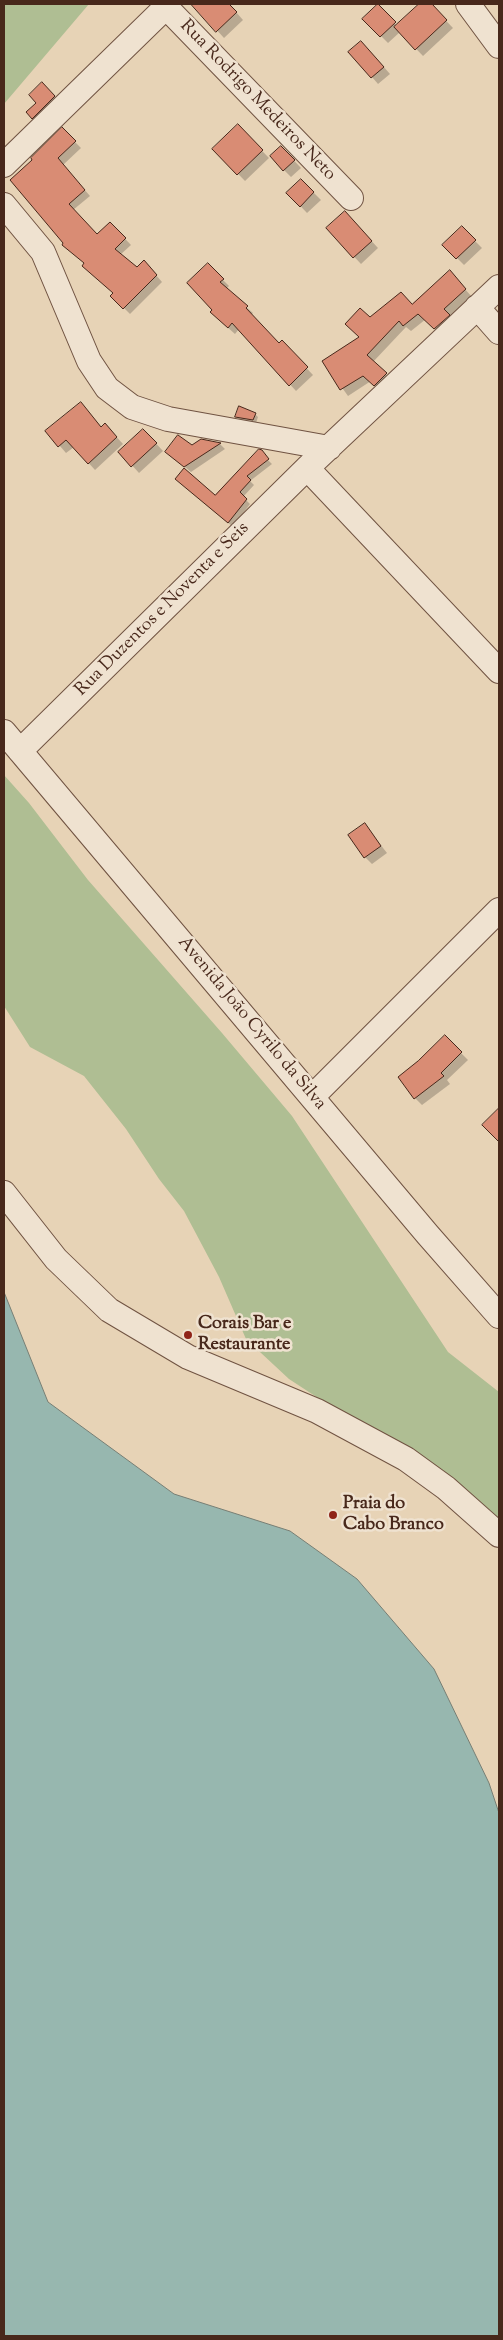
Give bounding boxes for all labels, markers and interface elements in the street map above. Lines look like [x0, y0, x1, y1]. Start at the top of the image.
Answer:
street label: Rua Rodrigo Medeiros Neto [174, 16, 340, 186]
street label: Rua Duzentos e Noventa e Seis [71, 518, 255, 702]
street label: Avenida João Cyrilo da Silva [172, 933, 330, 1115]
place label: Corais Bar e Restaurante [198, 1314, 291, 1356]
marker: Corais Bar e Restaurante [182, 1329, 194, 1341]
place label: Praia do Cabo Branco [343, 1494, 444, 1536]
marker: Praia do Cabo Branco [327, 1509, 339, 1521]

